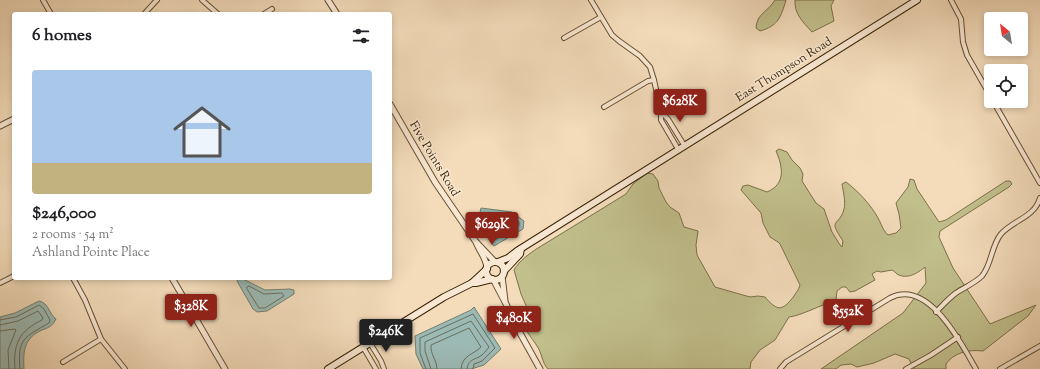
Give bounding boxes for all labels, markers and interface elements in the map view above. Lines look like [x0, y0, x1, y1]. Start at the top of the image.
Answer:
north arrow [984, 12, 1028, 56]
map controls [984, 12, 1028, 108]
text: 6 homes [32, 24, 92, 48]
icon: filters [350, 25, 372, 47]
street label: East Thompson Road [732, 33, 836, 107]
button: locate [984, 64, 1028, 108]
pin: $628K [652, 89, 708, 123]
text: $628K [662, 93, 698, 111]
icon: home [166, 96, 238, 168]
street label: Five Points Road [404, 118, 464, 200]
text: $246,000 [32, 202, 96, 226]
pin: $629K [464, 212, 520, 246]
text: $629K [474, 216, 510, 234]
text: 2 rooms · 54 m² [32, 226, 114, 244]
text: Ashland Pointe Place [32, 244, 150, 262]
pin: $328K [163, 294, 219, 328]
text: $328K [174, 298, 208, 316]
pin: $552K [820, 299, 876, 333]
text: $552K [832, 303, 864, 321]
pin: $480K [486, 306, 542, 340]
text: $480K [496, 310, 532, 328]
pin: $246K [358, 319, 414, 353]
text: $246K [368, 323, 404, 341]

